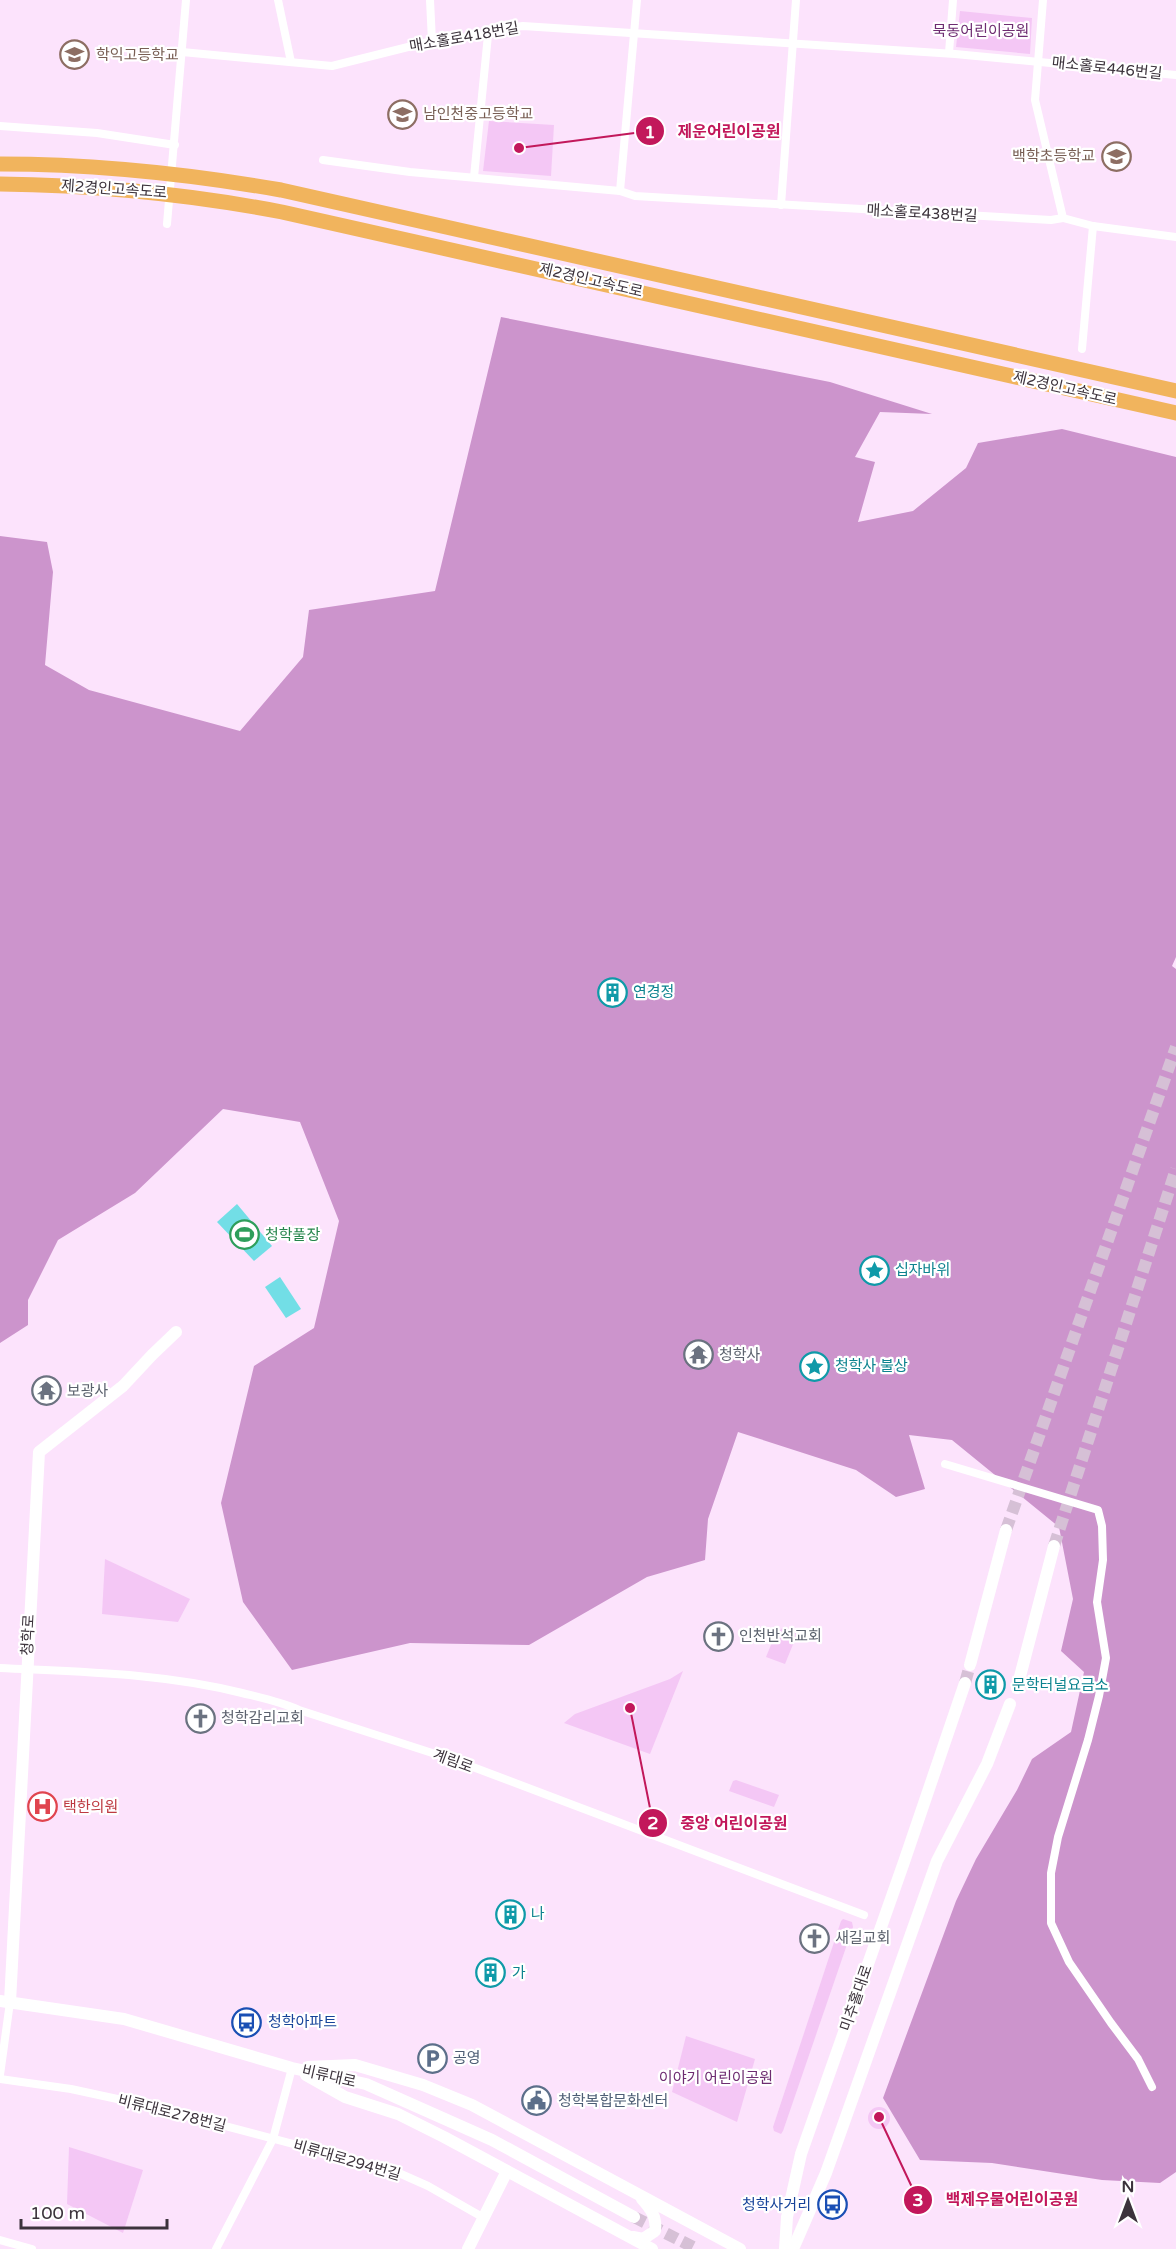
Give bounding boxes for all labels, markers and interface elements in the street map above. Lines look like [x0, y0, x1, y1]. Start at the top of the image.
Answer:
street label: 매소홀로418번길 [408, 18, 520, 56]
park label: 묵동어린이공원 [933, 22, 1029, 40]
school or university icon: 학익고등학교 [59, 39, 91, 71]
place label: 학익고등학교 [96, 46, 179, 64]
street label: 매소홀로446번길 [1051, 53, 1163, 83]
school or university icon: 남인천중고등학교 [386, 98, 418, 130]
place label: 남인천중고등학교 [423, 105, 533, 123]
callout: 제운어린이공원 [635, 114, 792, 148]
text: 1 [644, 121, 656, 143]
text: 제운어린이공원 [677, 122, 781, 142]
school or university icon: 백학초등학교 [1100, 140, 1132, 172]
place label: 백학초등학교 [1012, 147, 1095, 165]
street label: 제2경인고속도로 [60, 176, 168, 202]
street label: 매소홀로438번길 [866, 201, 978, 225]
street label: 제2경인고속도로 [537, 259, 645, 301]
street label: 제2경인고속도로 [1011, 367, 1119, 409]
building icon: 연경정 [596, 976, 628, 1008]
place label: 연경정 [633, 983, 674, 1001]
sports icon: 청학풀장 [228, 1219, 260, 1251]
place label: 청학풀장 [265, 1226, 320, 1244]
place icon: 십자바위 [858, 1254, 890, 1286]
place label: 십자바위 [895, 1261, 950, 1279]
temple icon: 청학사 [682, 1339, 714, 1371]
place label: 청학사 [719, 1346, 761, 1364]
place icon: 청학사 불상 [798, 1350, 830, 1382]
place label: 청학사 불상 [835, 1357, 908, 1375]
temple icon: 보광사 [30, 1375, 62, 1407]
place label: 보광사 [67, 1382, 109, 1400]
street label: 청학로 [18, 1614, 38, 1656]
church icon: 인천반석교회 [702, 1620, 734, 1652]
place label: 인천반석교회 [739, 1627, 822, 1645]
building icon: 문학터널요금소 [975, 1669, 1007, 1701]
place label: 문학터널요금소 [1012, 1676, 1109, 1694]
church icon: 청학감리교회 [184, 1702, 216, 1734]
place label: 청학감리교회 [221, 1709, 304, 1727]
street label: 계림로 [430, 1745, 476, 1777]
hospital icon: 택한의원 [26, 1791, 58, 1823]
place label: 택한의원 [63, 1798, 118, 1816]
callout: 중앙 어린이공원 [638, 1806, 799, 1840]
text: 2 [647, 1812, 659, 1834]
text: 중앙 어린이공원 [680, 1814, 788, 1834]
building icon: 나 [494, 1898, 526, 1930]
place label: 나 [531, 1905, 545, 1923]
church icon: 새길교회 [798, 1922, 830, 1954]
place label: 새길교회 [835, 1929, 890, 1947]
building icon: 가 [475, 1957, 507, 1989]
street label: 미추홀대로 [836, 1962, 876, 2034]
place label: 가 [512, 1964, 526, 1982]
bus stop icon: 청학아파트 [231, 2006, 263, 2038]
place label: 청학아파트 [268, 2013, 337, 2031]
parking icon: 공영 [416, 2042, 448, 2074]
place label: 공영 [453, 2049, 481, 2067]
street label: 비류대로 [300, 2061, 358, 2091]
park label: 이야기 어린이공원 [659, 2069, 773, 2087]
public building icon: 청학복합문화센터 [521, 2085, 553, 2117]
street label: 비류대로278번길 [116, 2091, 228, 2135]
place label: 청학복합문화센터 [558, 2092, 668, 2110]
street label: 비류대로294번길 [291, 2136, 403, 2184]
north arrow [1098, 2171, 1158, 2231]
text: N [1122, 2177, 1134, 2197]
callout: 백제우물어린이공원 [903, 2183, 1090, 2217]
bus stop icon: 청학사거리 [816, 2189, 848, 2221]
text: 3 [912, 2189, 924, 2211]
text: 백제우물어린이공원 [946, 2190, 1078, 2210]
scale bar [21, 2192, 166, 2230]
place label: 청학사거리 [742, 2196, 811, 2214]
text: 100 m [30, 2202, 85, 2224]

